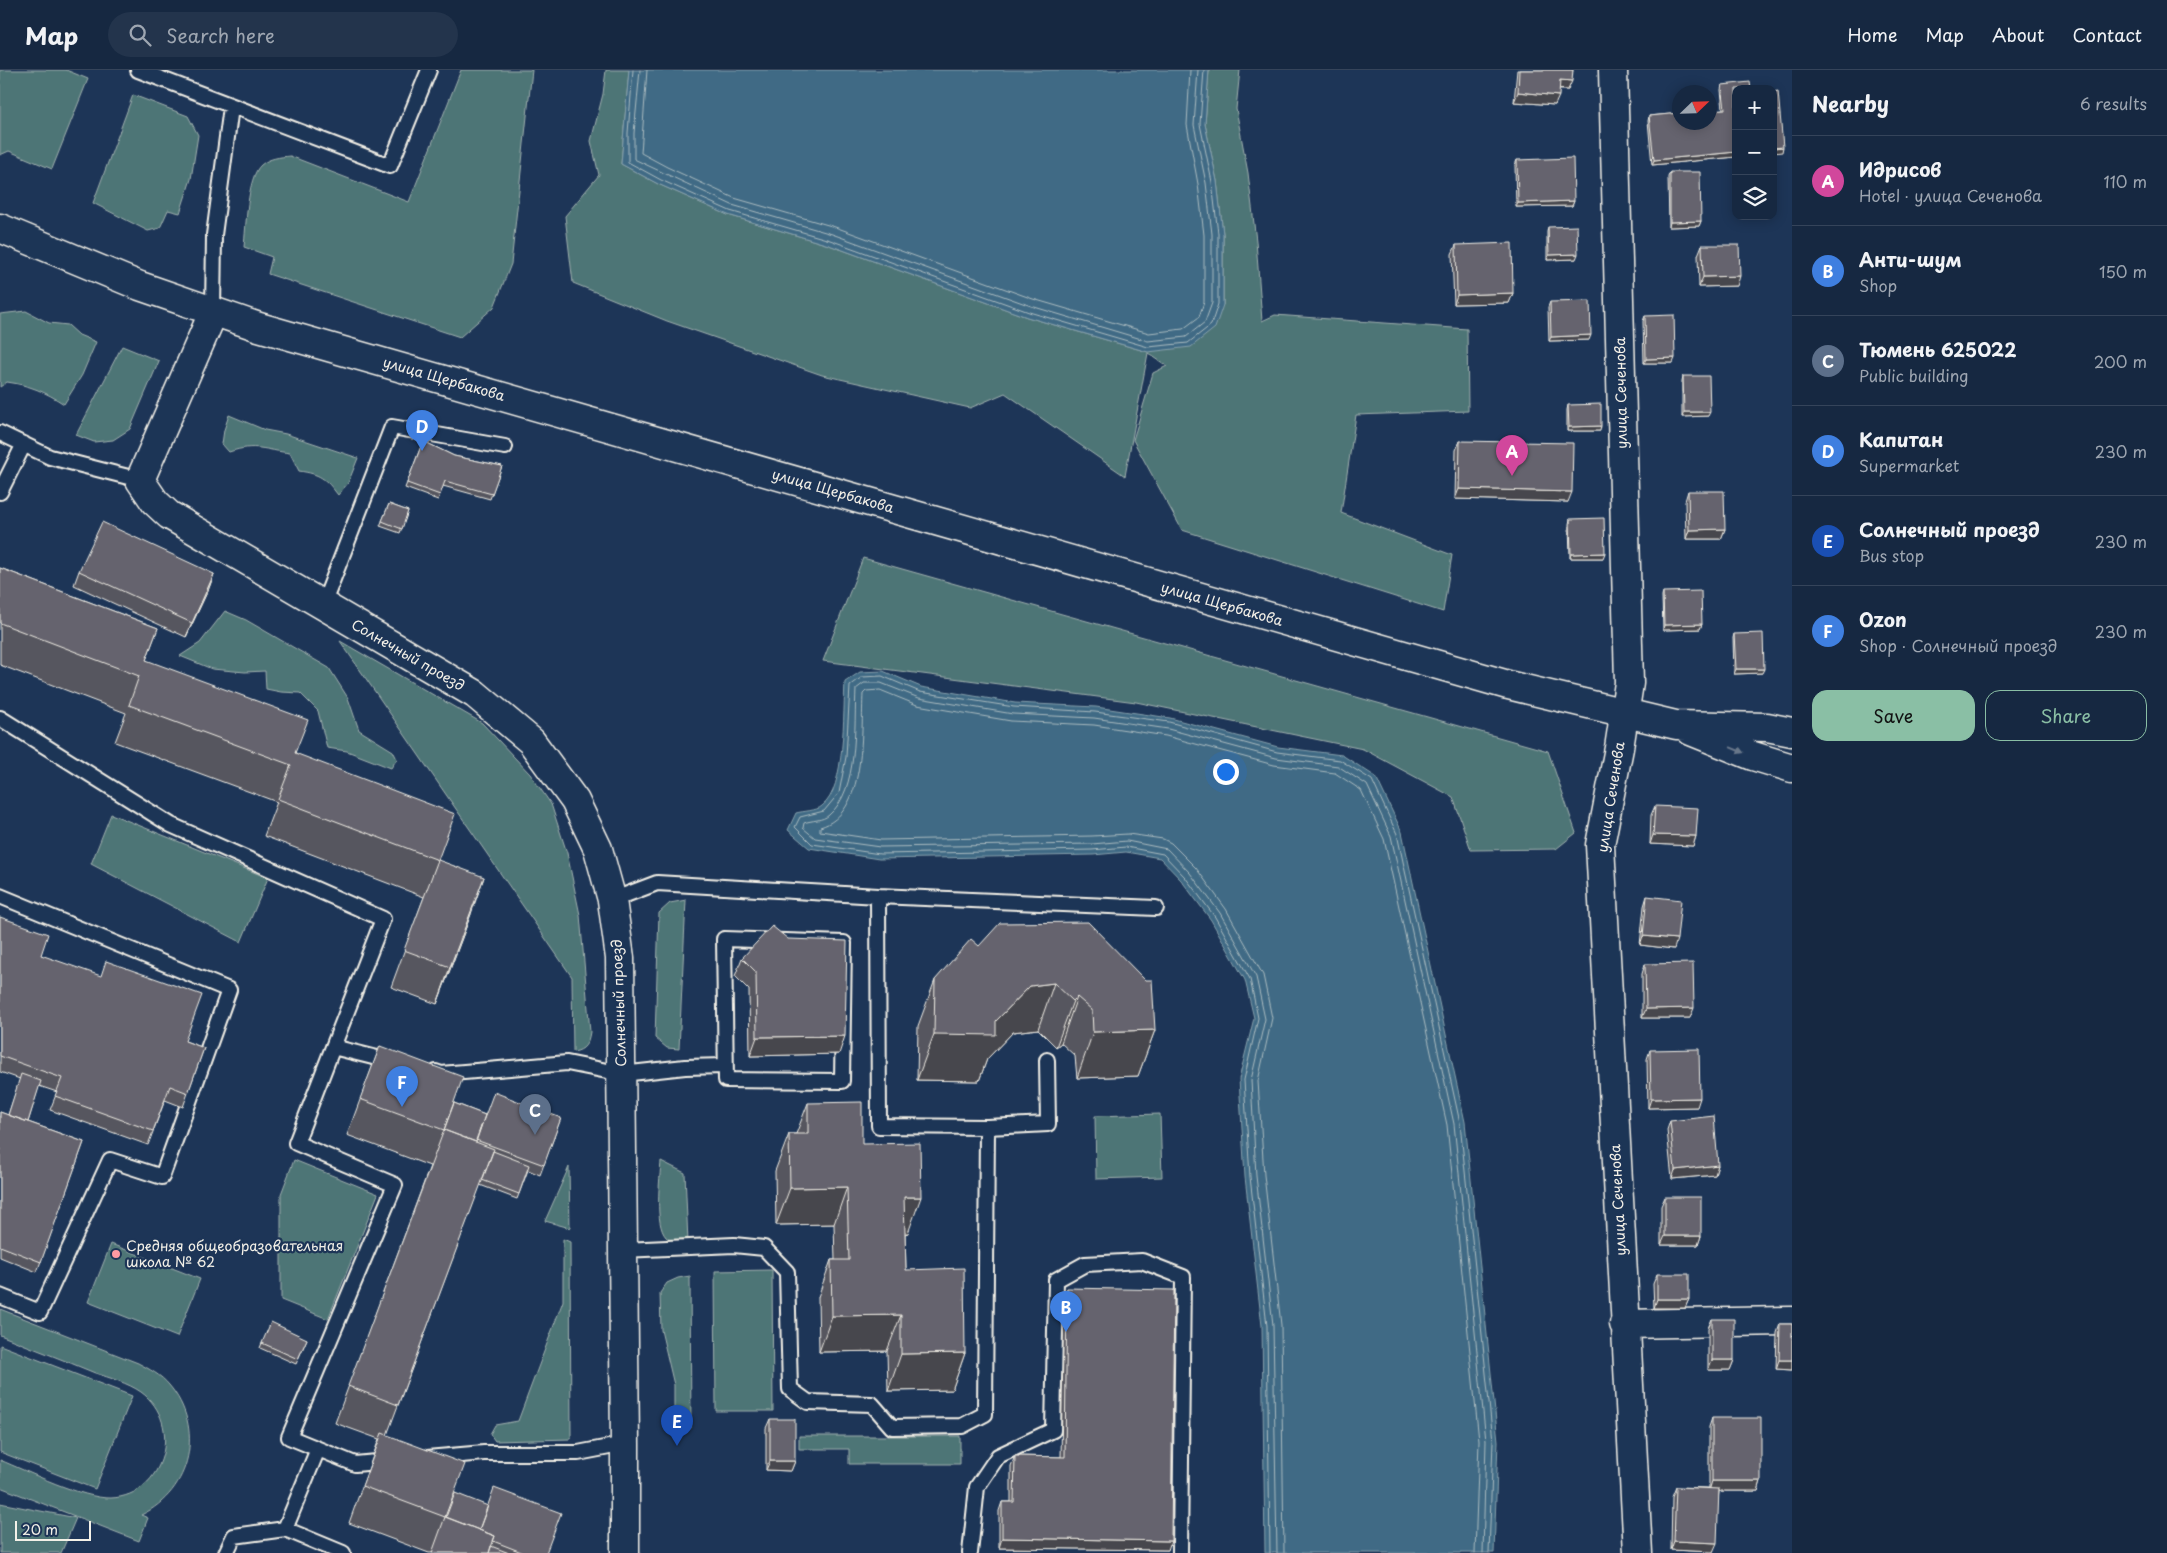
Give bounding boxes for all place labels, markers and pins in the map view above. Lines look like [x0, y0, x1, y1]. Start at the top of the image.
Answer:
pin: D [406, 410, 438, 451]
pin: A [1496, 435, 1528, 476]
pin: F [386, 1066, 418, 1107]
pin: C [519, 1094, 551, 1135]
place label: Средняя общеобразовательная школа № 62 [126, 1235, 343, 1272]
marker: Средняя общеобразовательная школа № 62 [110, 1248, 122, 1260]
pin: B [1050, 1291, 1082, 1332]
pin: E [661, 1405, 693, 1446]

